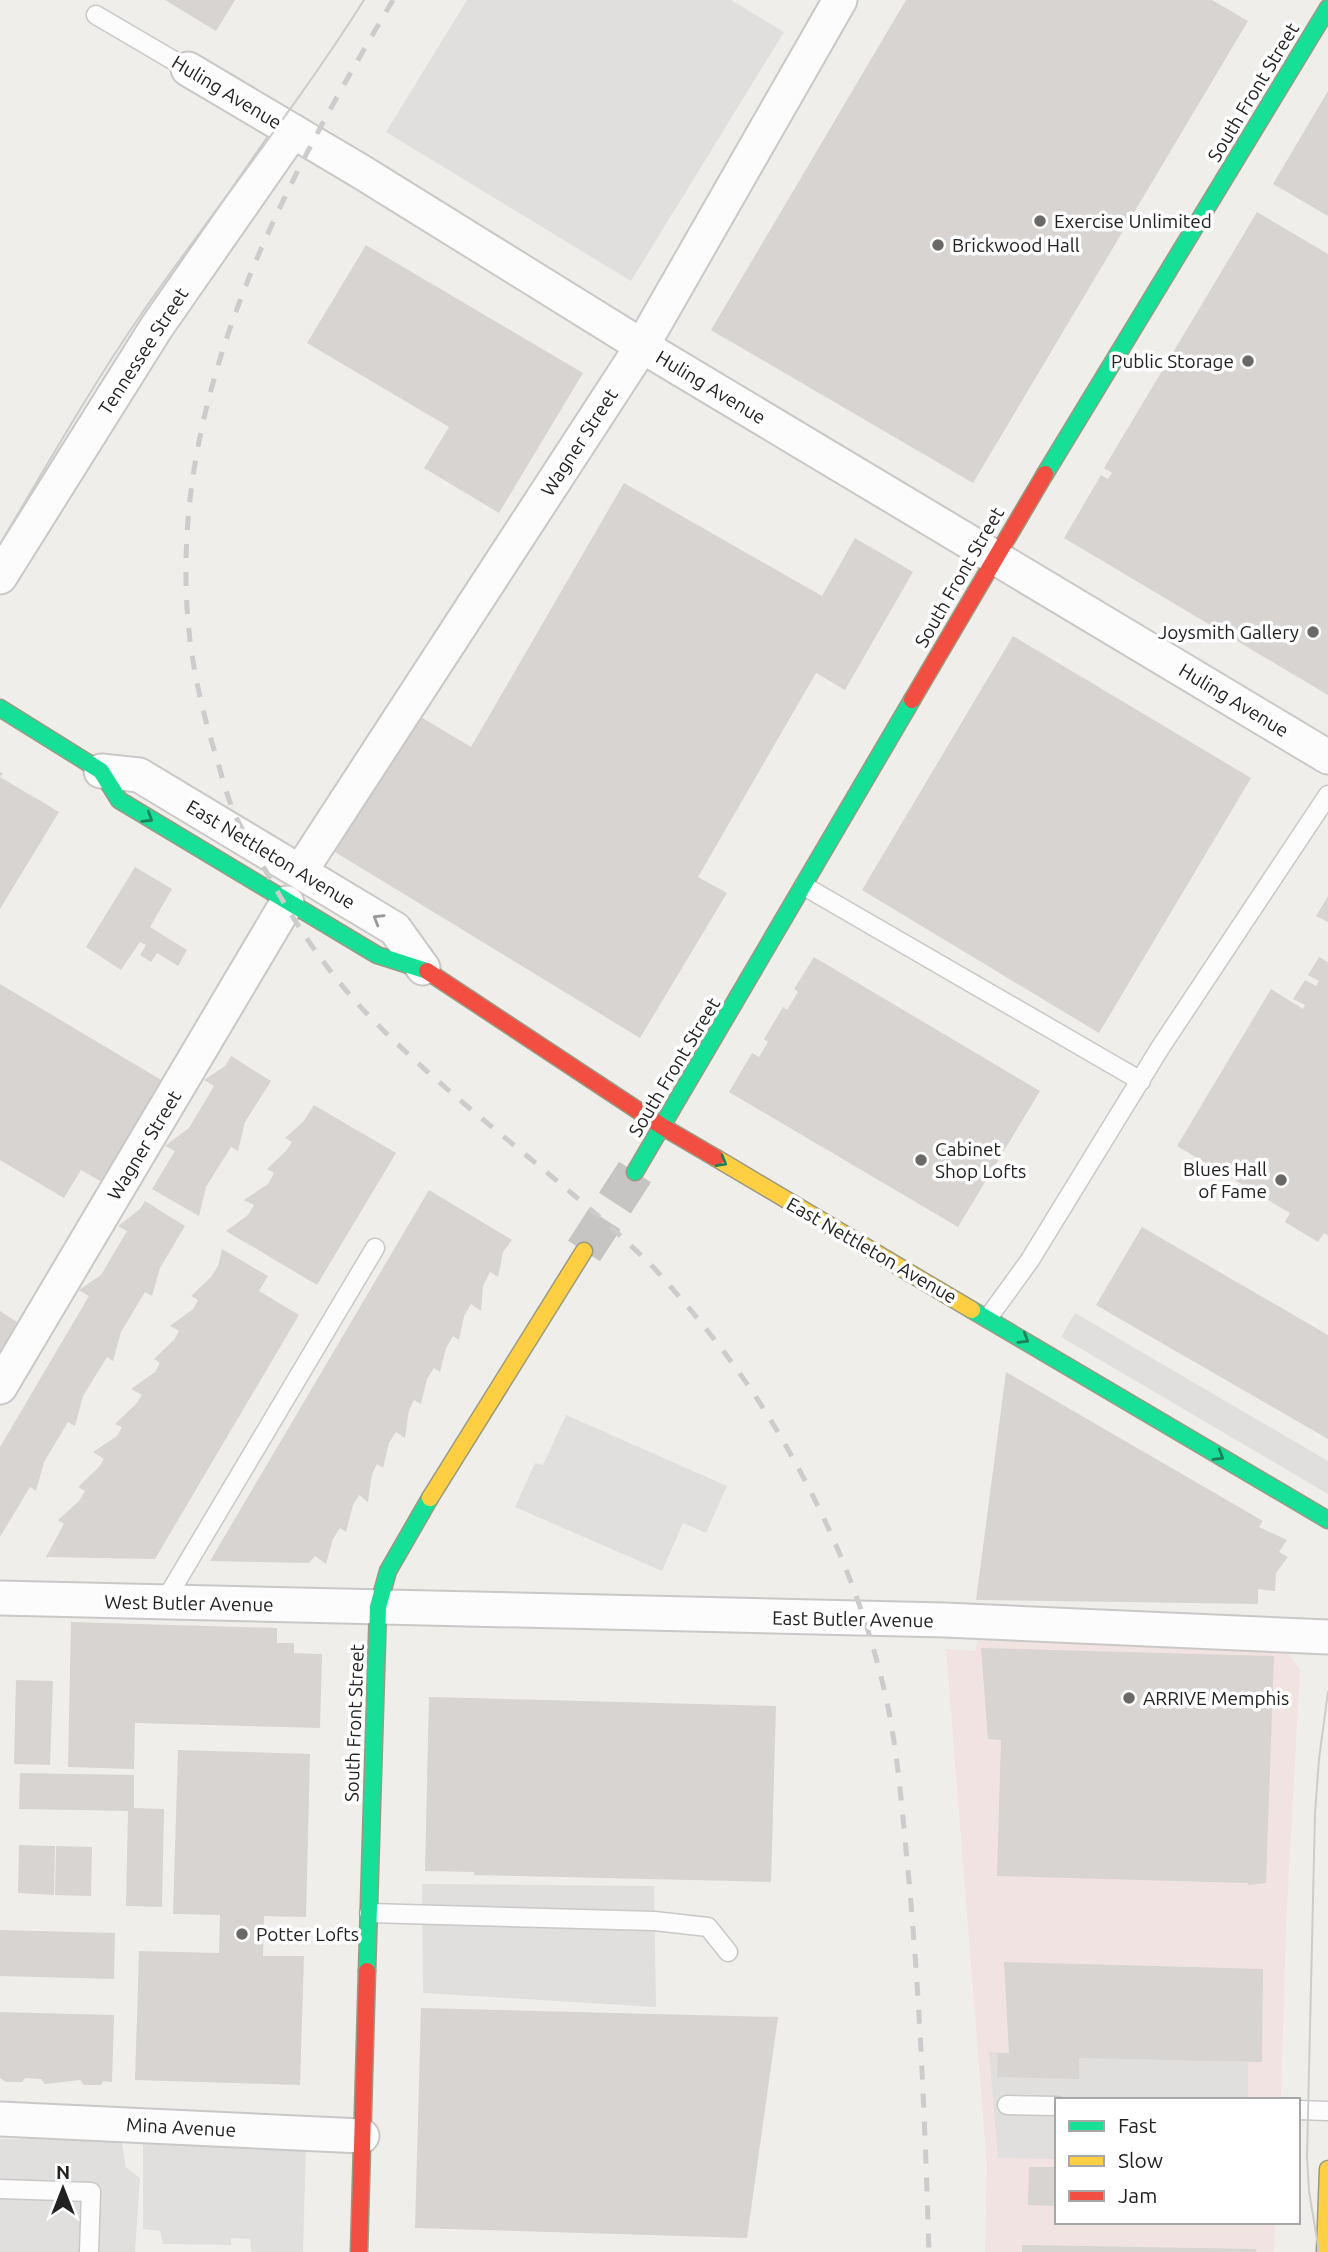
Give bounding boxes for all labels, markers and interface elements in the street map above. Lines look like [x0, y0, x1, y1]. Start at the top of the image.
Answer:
street label: South Front Street [1203, 18, 1303, 166]
street label: Huling Avenue [168, 51, 286, 133]
place label: Exercise Unlimited [1054, 210, 1212, 232]
marker: Exercise Unlimited [1032, 213, 1048, 229]
place label: Brickwood Hall [952, 234, 1080, 256]
marker: Brickwood Hall [930, 237, 946, 253]
street label: Tennessee Street [94, 283, 193, 419]
street label: Huling Avenue [652, 346, 770, 428]
place label: Public Storage [1111, 350, 1234, 372]
marker: Public Storage [1240, 353, 1256, 369]
street label: Wagner Street [536, 384, 622, 500]
street label: South Front Street [910, 503, 1008, 651]
place label: Joysmith Gallery [1158, 621, 1299, 643]
marker: Joysmith Gallery [1305, 624, 1321, 640]
street label: Huling Avenue [1175, 659, 1293, 741]
street label: East Nettleton Avenue [183, 795, 359, 913]
one-way arrow [140, 809, 153, 822]
one-way arrow [372, 914, 385, 927]
street label: South Front Street [624, 993, 724, 1141]
street label: Wagner Street [103, 1086, 186, 1204]
place label: Cabinet Shop Lofts [935, 1138, 1026, 1182]
marker: Cabinet Shop Lofts [913, 1152, 929, 1168]
one-way arrow [715, 1154, 727, 1167]
place label: Blues Hall of Fame [1183, 1158, 1267, 1202]
marker: Blues Hall of Fame [1273, 1172, 1289, 1188]
street label: East Nettleton Avenue [783, 1192, 961, 1308]
one-way arrow [1016, 1331, 1029, 1344]
one-way arrow [1212, 1447, 1225, 1460]
street label: West Butler Avenue [104, 1591, 274, 1615]
street label: East Butler Avenue [772, 1607, 934, 1631]
street label: South Front Street [340, 1643, 368, 1802]
place label: ARRIVE Memphis [1143, 1687, 1289, 1709]
marker: ARRIVE Memphis [1121, 1690, 1137, 1706]
place label: Potter Lofts [256, 1923, 359, 1945]
marker: Potter Lofts [234, 1926, 250, 1942]
legend [1055, 2098, 1300, 2224]
street label: Mina Avenue [125, 2113, 237, 2141]
text: Fast [1118, 2113, 1156, 2137]
text: Slow [1118, 2148, 1163, 2172]
north arrow [28, 2154, 98, 2224]
text: N [56, 2161, 70, 2183]
text: Jam [1118, 2183, 1157, 2207]

